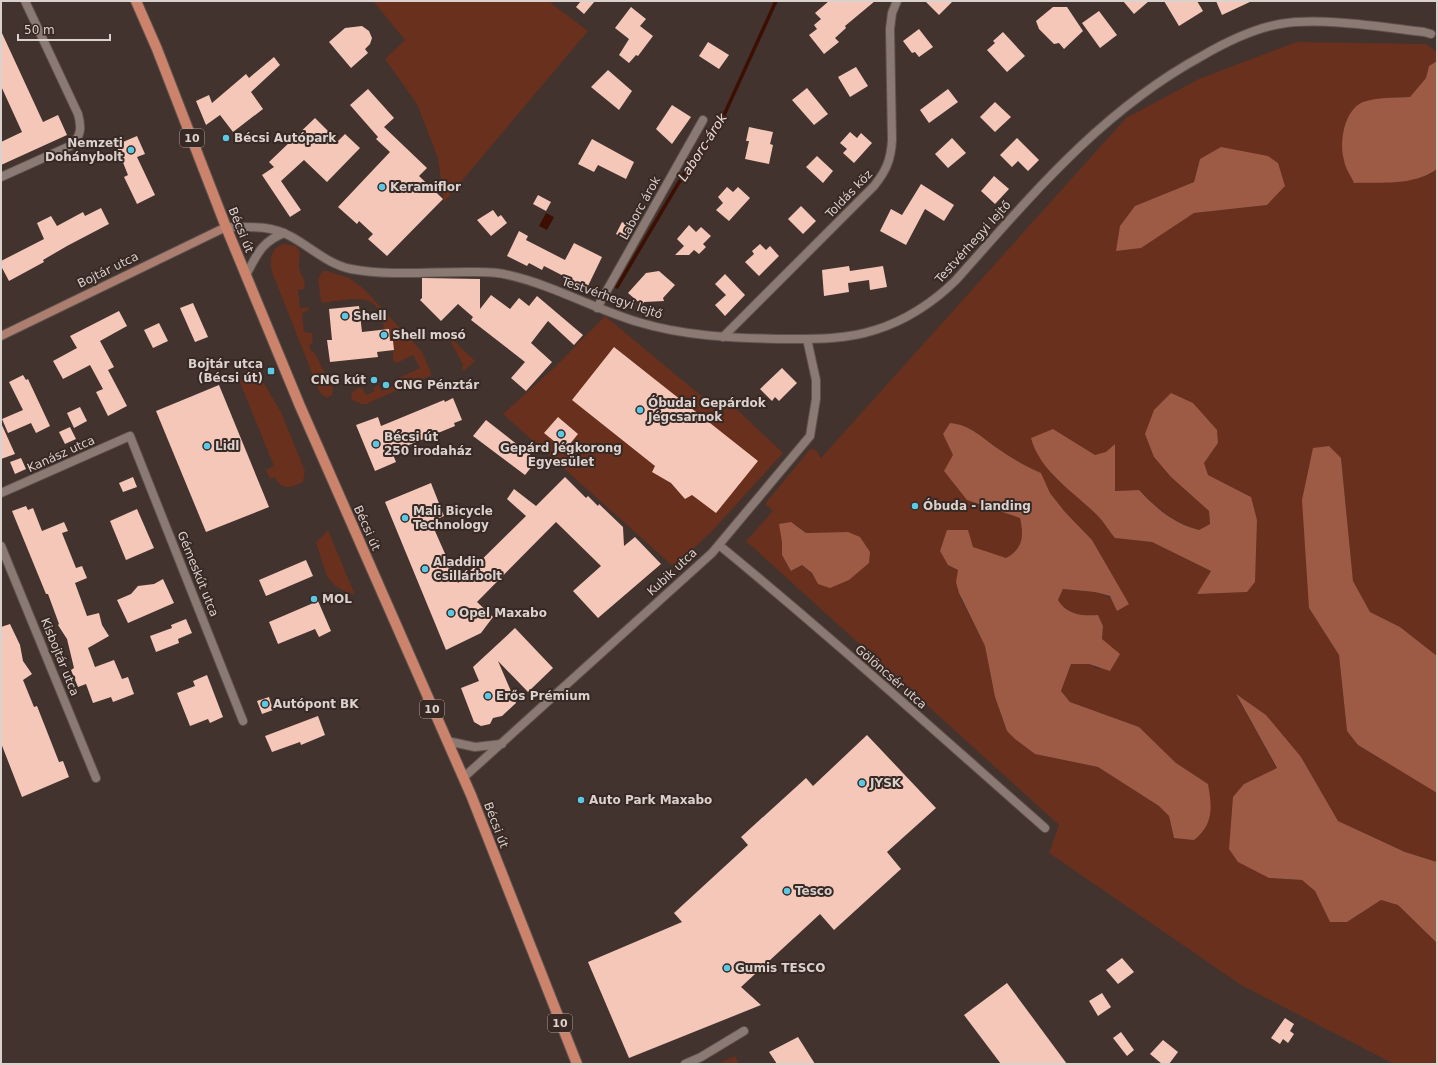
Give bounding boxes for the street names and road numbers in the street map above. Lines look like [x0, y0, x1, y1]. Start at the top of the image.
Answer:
road number: 10 [180, 129, 204, 147]
street label: Toldás köz [822, 167, 875, 222]
street label: Laborc árok [617, 174, 663, 242]
street label: Testvérhegyi lejtő [932, 198, 1014, 287]
street label: Bécsi út [226, 205, 257, 255]
street label: Bojtár utca [75, 249, 141, 291]
street label: Testvérhegyi lejtő [559, 274, 664, 322]
street label: Kanász utca [25, 433, 97, 475]
street label: Bécsi út [351, 503, 383, 553]
street label: Gémeskút utca [174, 529, 222, 619]
street label: Kubik utca [644, 545, 700, 599]
street label: Kisbojtár utca [38, 616, 82, 698]
street label: Gölöncsér utca [852, 642, 930, 712]
road number: 10 [420, 700, 444, 718]
street label: Bécsi út [481, 800, 511, 850]
road number: 10 [548, 1014, 572, 1032]

